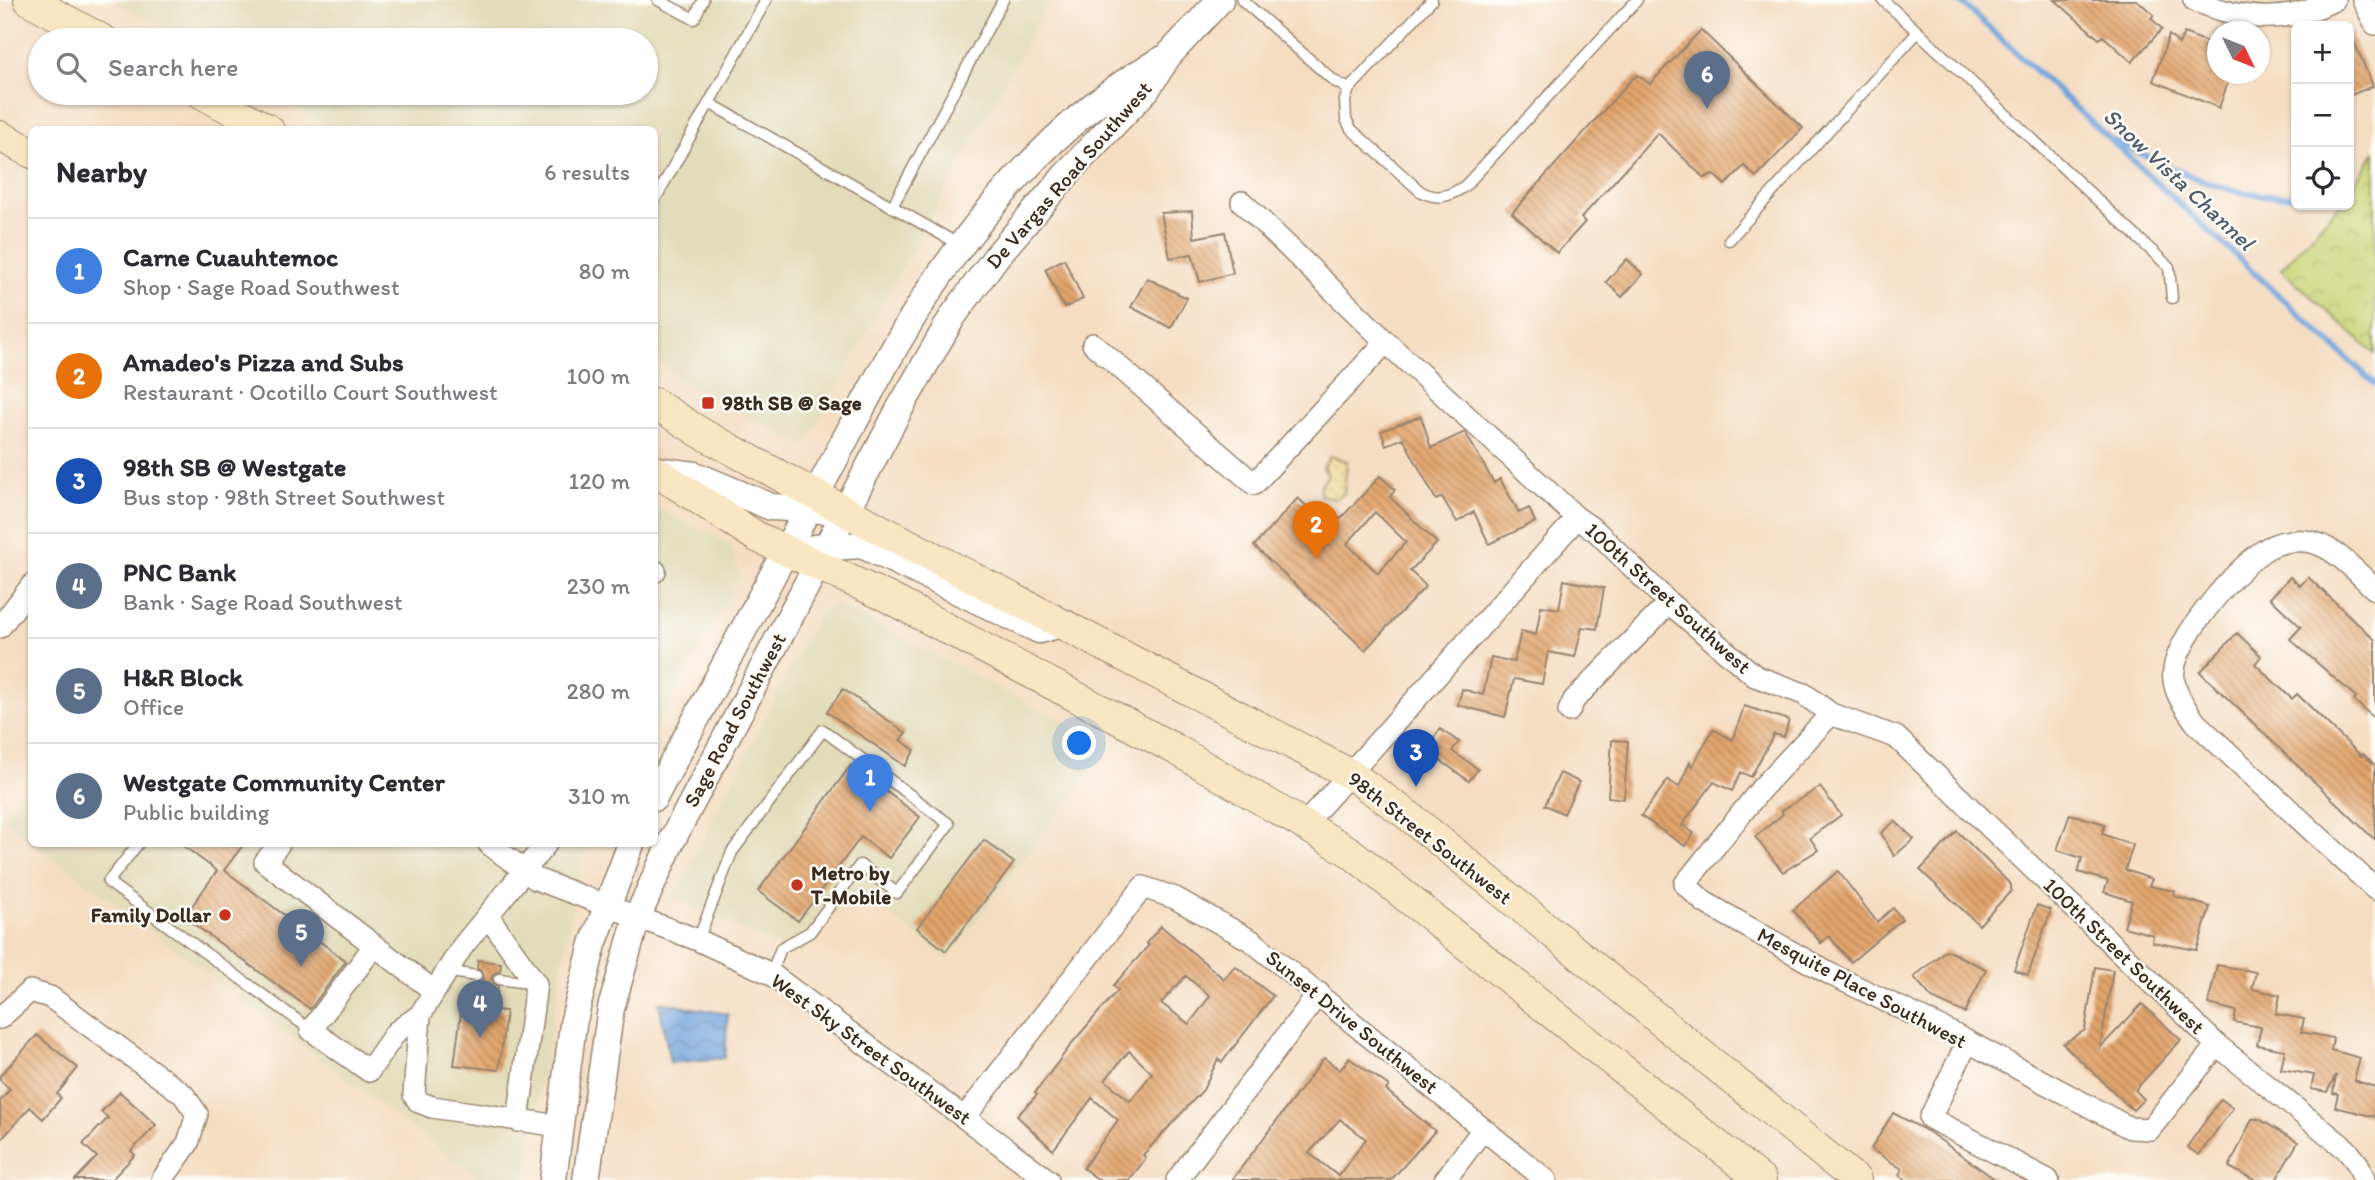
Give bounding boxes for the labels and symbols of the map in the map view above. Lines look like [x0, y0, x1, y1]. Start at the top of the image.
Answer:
north arrow [2207, 21, 2270, 84]
pin: 6 [1684, 51, 1730, 109]
street label: De Vargas Road Southwest [980, 76, 1157, 273]
water label: Snow Vista Channel [2098, 102, 2261, 257]
place label: 98th SB @ Sage [722, 390, 862, 416]
marker: 98th SB @ Sage [700, 395, 716, 411]
pin: 2 [1293, 501, 1339, 559]
street label: 100th Street Southwest [1580, 517, 1756, 679]
street label: Sage Road Southwest [678, 628, 791, 811]
your location [1062, 726, 1096, 760]
pin: 3 [1393, 729, 1439, 787]
pin: 1 [847, 754, 893, 812]
street label: 98th Street Southwest [1343, 766, 1517, 909]
place label: Metro by T-Mobile [810, 860, 891, 909]
street label: 100th Street Southwest [2039, 872, 2210, 1039]
marker: Metro by T-Mobile [789, 877, 805, 893]
place label: Family Dollar [91, 902, 212, 928]
marker: Family Dollar [217, 907, 233, 923]
pin: 5 [278, 909, 324, 967]
street label: Mesquite Place Southwest [1753, 922, 1971, 1053]
street label: Sunset Drive Southwest [1261, 944, 1444, 1099]
street label: West Sky Street Southwest [766, 967, 976, 1130]
pin: 4 [457, 980, 503, 1038]

